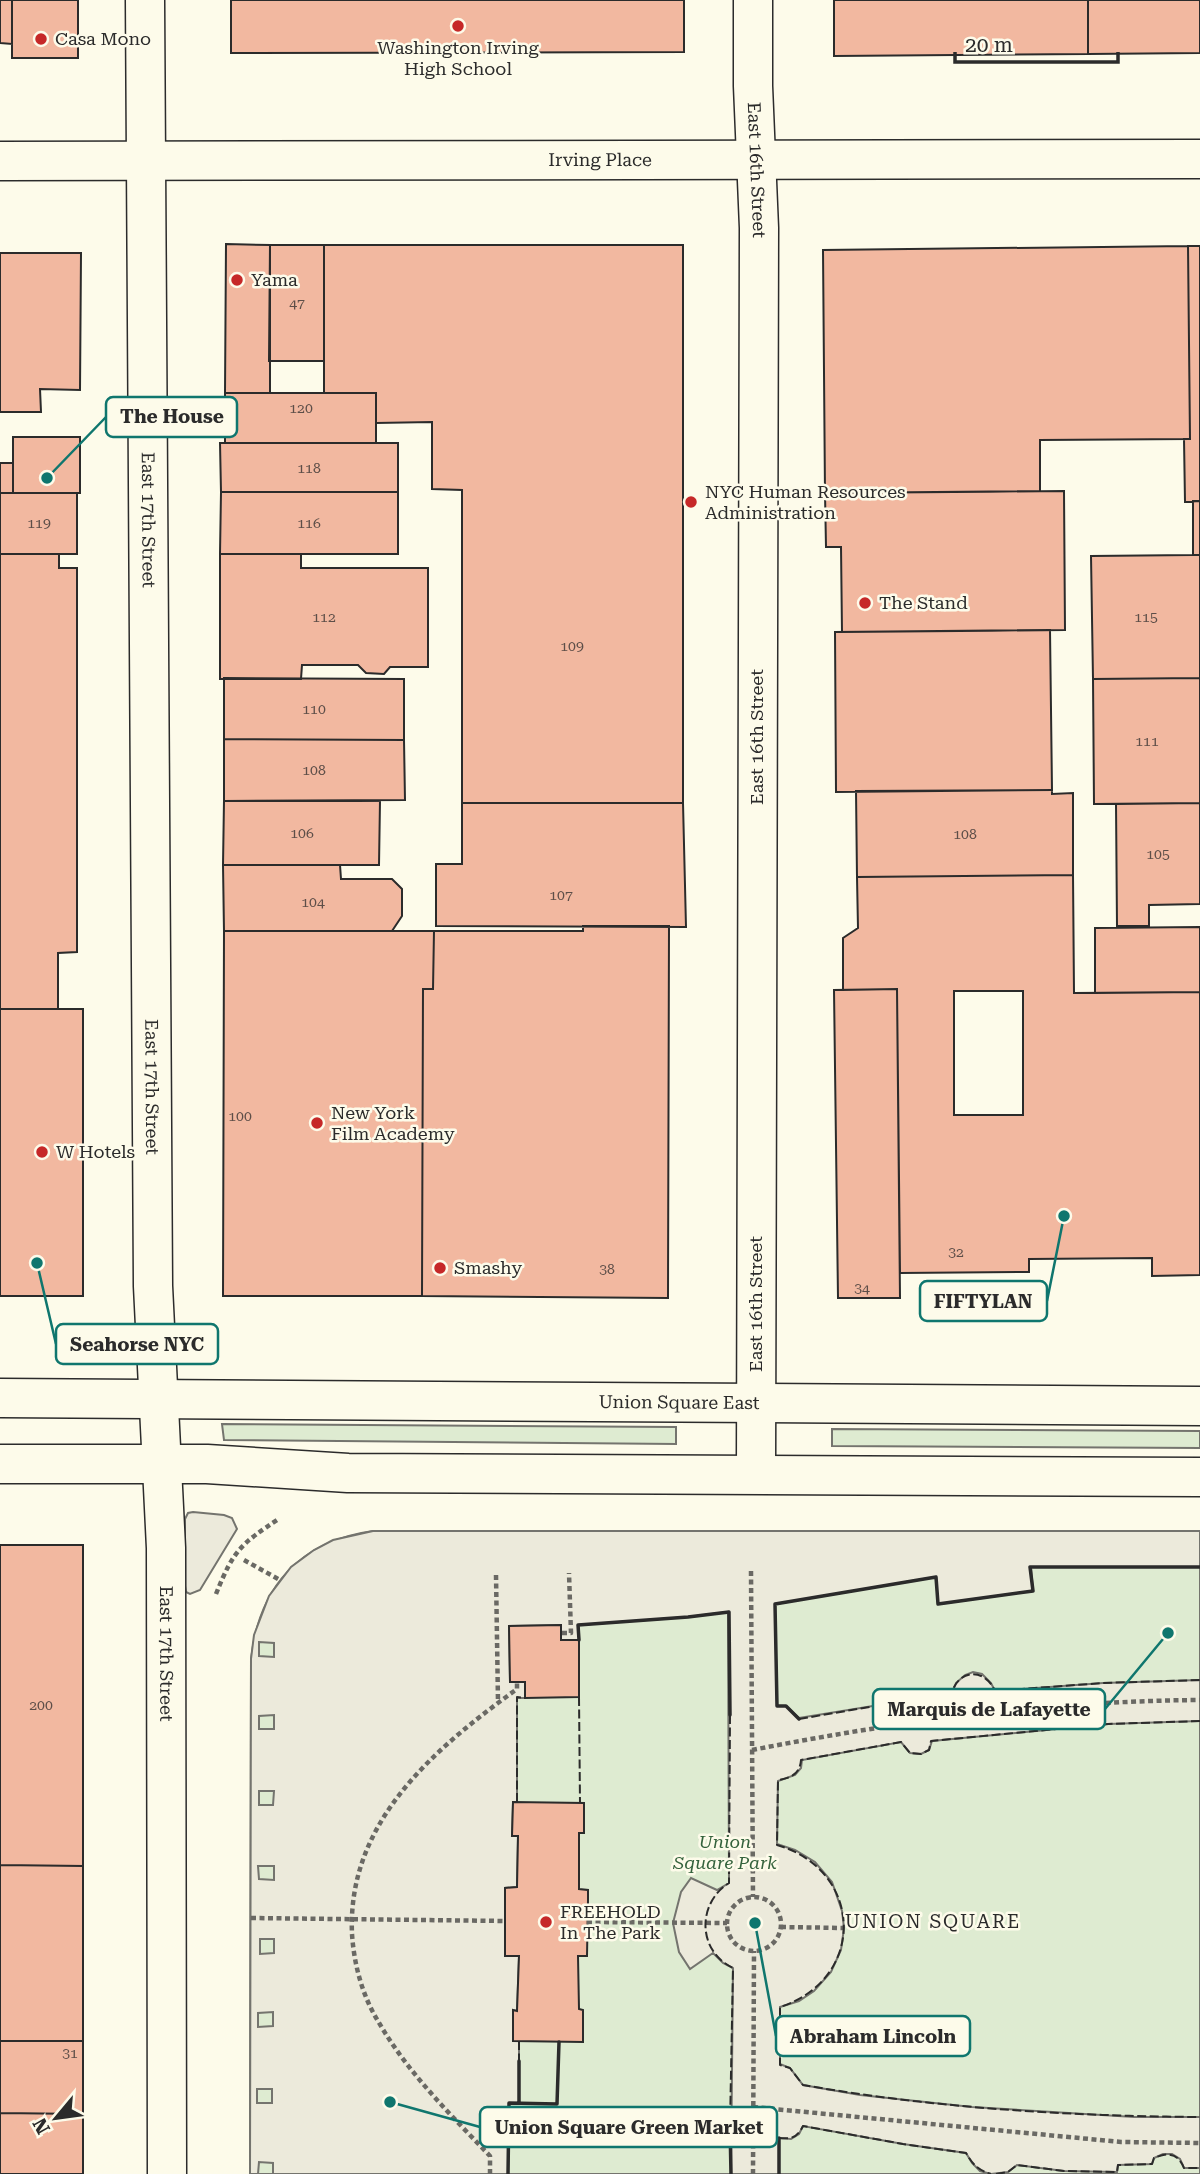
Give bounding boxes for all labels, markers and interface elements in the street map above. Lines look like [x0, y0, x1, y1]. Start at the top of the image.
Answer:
marker: Washington Irving High School [450, 18, 466, 34]
scale bar [955, 21, 1118, 65]
place label: Casa Mono [55, 28, 151, 49]
marker: Casa Mono [33, 31, 49, 47]
text: 20 m [965, 33, 1013, 57]
place label: Washington Irving High School [377, 37, 540, 79]
street label: East 16th Street [744, 102, 770, 238]
street label: Irving Place [548, 149, 652, 170]
place label: Yama [251, 269, 298, 290]
marker: Yama [229, 272, 245, 288]
house number: 47 [289, 295, 305, 311]
callout: The House [106, 397, 237, 437]
house number: 120 [289, 400, 313, 416]
text: The House [120, 405, 224, 428]
street label: East 17th Street [138, 452, 160, 588]
house number: 118 [297, 460, 321, 476]
place label: NYC Human Resources Administration [705, 481, 906, 523]
marker: NYC Human Resources Administration [683, 494, 699, 510]
house number: 119 [27, 515, 51, 531]
house number: 116 [297, 515, 321, 531]
place label: The Stand [879, 592, 968, 613]
marker: The Stand [857, 595, 873, 611]
house number: 112 [312, 609, 336, 625]
house number: 115 [1134, 609, 1158, 625]
house number: 109 [560, 638, 584, 654]
street label: East 16th Street [746, 669, 767, 805]
house number: 110 [302, 701, 326, 717]
house number: 111 [1135, 733, 1159, 749]
house number: 108 [302, 762, 326, 778]
house number: 106 [290, 825, 314, 841]
house number: 108 [953, 826, 977, 842]
house number: 105 [1146, 846, 1170, 862]
house number: 107 [549, 887, 573, 903]
house number: 104 [301, 894, 325, 910]
street label: East 17th Street [141, 1019, 163, 1155]
place label: New York Film Academy [331, 1102, 455, 1144]
house number: 100 [228, 1108, 252, 1124]
marker: New York Film Academy [309, 1115, 325, 1131]
place label: W Hotels [56, 1141, 135, 1162]
marker: W Hotels [34, 1144, 50, 1160]
street label: East 16th Street [745, 1236, 766, 1372]
house number: 32 [948, 1244, 964, 1260]
place label: Smashy [454, 1257, 522, 1278]
marker: Smashy [432, 1260, 448, 1276]
house number: 38 [599, 1261, 615, 1277]
house number: 34 [854, 1280, 870, 1296]
callout: FIFTYLAN [920, 1281, 1047, 1321]
text: FIFTYLAN [934, 1290, 1033, 1313]
callout: Seahorse NYC [56, 1324, 218, 1364]
text: Seahorse NYC [70, 1333, 204, 1356]
street label: Union Square East [598, 1391, 760, 1413]
street label: East 17th Street [156, 1586, 177, 1722]
callout: Marquis de Lafayette [873, 1689, 1105, 1729]
house number: 200 [29, 1697, 53, 1713]
text: Marquis de Lafayette [887, 1698, 1091, 1721]
park label: Union Square Park [672, 1831, 777, 1873]
place label: FREEHOLD In The Park [560, 1901, 661, 1943]
district label: UNION SQUARE [845, 1910, 1021, 1933]
marker: FREEHOLD In The Park [538, 1914, 554, 1930]
callout: Abraham Lincoln [776, 2016, 970, 2056]
text: Abraham Lincoln [790, 2025, 956, 2048]
house number: 31 [62, 2045, 78, 2061]
north arrow [21, 2083, 91, 2153]
callout: Union Square Green Market [480, 2107, 777, 2147]
text: N [28, 2114, 55, 2138]
text: Union Square Green Market [495, 2116, 764, 2139]

